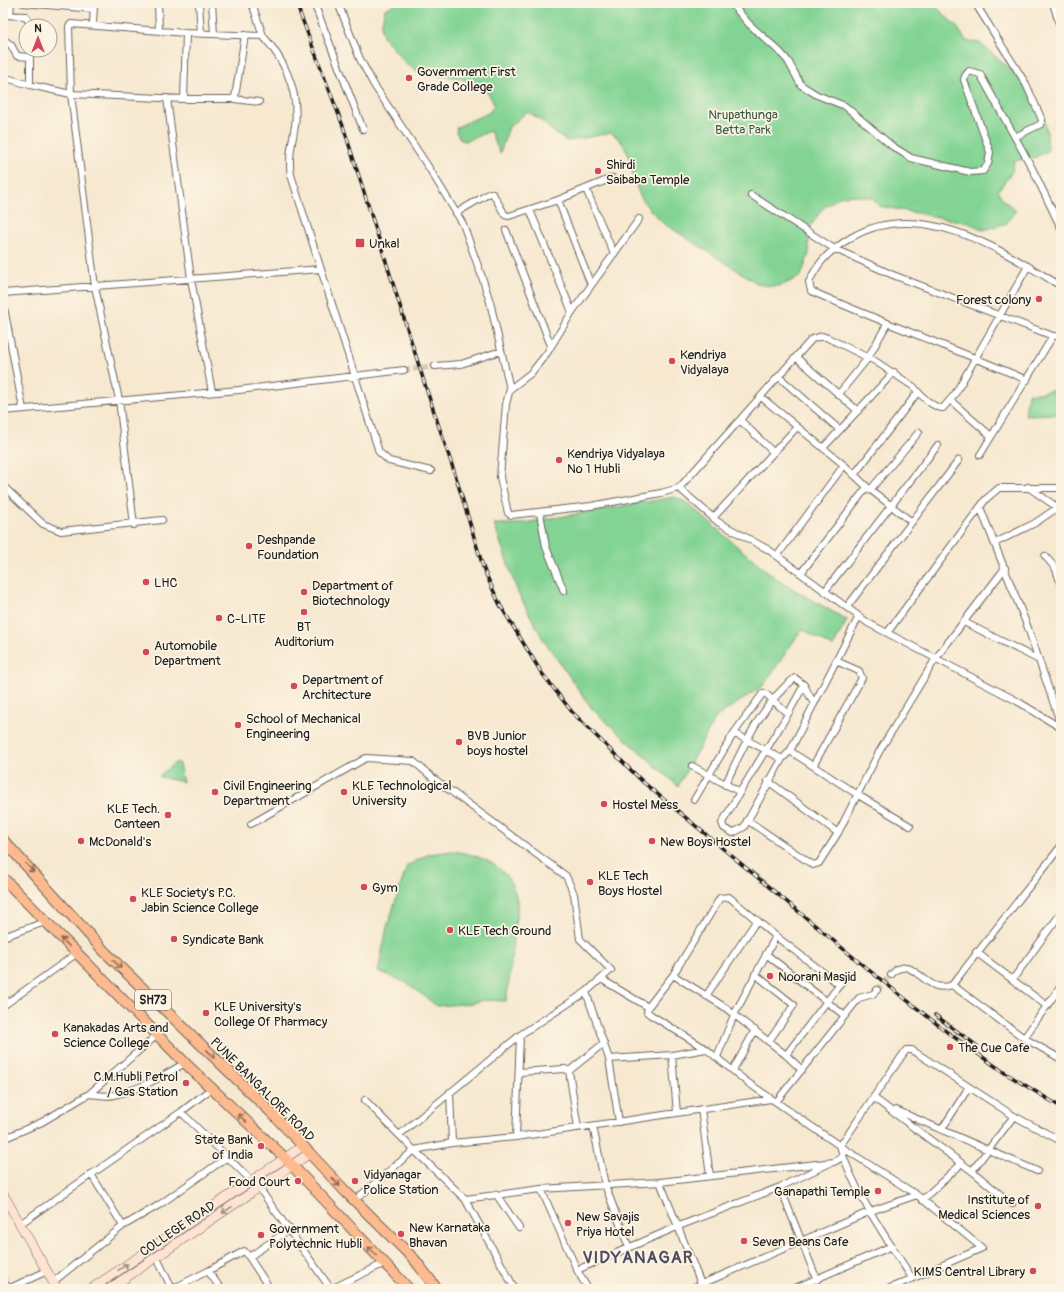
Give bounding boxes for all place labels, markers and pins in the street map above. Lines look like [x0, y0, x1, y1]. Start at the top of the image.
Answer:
place label: Government First Grade College [417, 64, 516, 95]
marker: Government First Grade College [404, 73, 414, 83]
place label: Shirdi Saibaba Temple [606, 157, 690, 188]
marker: Shirdi Saibaba Temple [593, 166, 603, 176]
place label: Unkal [369, 236, 400, 252]
marker: Unkal [354, 237, 366, 249]
place label: Forest colony [956, 292, 1031, 308]
marker: Forest colony [1034, 294, 1044, 304]
place label: Kendriya Vidyalaya [680, 347, 729, 378]
marker: Kendriya Vidyalaya [667, 356, 677, 366]
place label: Kendriya Vidyalaya No 1 Hubli [567, 446, 665, 477]
marker: Kendriya Vidyalaya No 1 Hubli [554, 455, 564, 465]
place label: Deshpande Foundation [257, 532, 319, 563]
marker: Deshpande Foundation [244, 541, 254, 551]
place label: LHC [154, 575, 178, 591]
marker: LHC [141, 577, 151, 587]
place label: Department of Biotechnology [312, 578, 395, 609]
marker: Department of Biotechnology [299, 587, 309, 597]
marker: BT Auditorium [299, 607, 309, 617]
place label: C-LITE [227, 611, 266, 627]
marker: C-LITE [214, 613, 224, 623]
place label: BT Auditorium [274, 619, 334, 650]
place label: Automobile Department [154, 638, 222, 669]
marker: Automobile Department [141, 647, 151, 657]
place label: Department of Architecture [302, 672, 385, 703]
marker: Department of Architecture [289, 681, 299, 691]
place label: School of Mechanical Engineering [246, 711, 361, 742]
marker: School of Mechanical Engineering [233, 720, 243, 730]
place label: BVB Junior boys hostel [467, 728, 528, 759]
marker: BVB Junior boys hostel [454, 737, 464, 747]
place label: Civil Engineering Department [223, 778, 312, 809]
place label: KLE Technological University [352, 778, 452, 809]
marker: Civil Engineering Department [210, 787, 220, 797]
marker: KLE Technological University [339, 787, 349, 797]
place label: Hostel Mess [612, 797, 678, 813]
marker: Hostel Mess [599, 799, 609, 809]
place label: KLE Tech. Canteen [107, 801, 160, 832]
marker: KLE Tech. Canteen [163, 810, 173, 820]
place label: McDonald's [89, 834, 151, 850]
place label: New Boys Hostel [660, 834, 751, 850]
marker: McDonald's [76, 836, 86, 846]
marker: New Boys Hostel [647, 836, 657, 846]
place label: KLE Tech Boys Hostel [598, 868, 662, 899]
marker: KLE Tech Boys Hostel [585, 877, 595, 887]
place label: Gym [372, 880, 398, 896]
marker: Gym [359, 882, 369, 892]
place label: KLE Society's P.C. Jabin Science College [141, 885, 259, 916]
marker: KLE Society's P.C. Jabin Science College [128, 894, 138, 904]
place label: KLE Tech Ground [458, 923, 551, 939]
marker: KLE Tech Ground [445, 925, 455, 935]
place label: Syndicate Bank [182, 932, 264, 948]
marker: Syndicate Bank [169, 934, 179, 944]
place label: Noorani Masjid [778, 969, 856, 985]
marker: Noorani Masjid [765, 971, 775, 981]
place label: KLE University's College Of Pharmacy [214, 999, 328, 1030]
marker: KLE University's College Of Pharmacy [201, 1008, 211, 1018]
place label: Kanakadas Arts and Science College [63, 1020, 169, 1051]
marker: Kanakadas Arts and Science College [50, 1029, 60, 1039]
place label: The Cue Cafe [958, 1040, 1030, 1056]
marker: The Cue Cafe [945, 1042, 955, 1052]
place label: C.M.Hubli Petrol / Gas Station [94, 1069, 178, 1100]
marker: C.M.Hubli Petrol / Gas Station [181, 1078, 191, 1088]
place label: State Bank of India [194, 1132, 254, 1163]
marker: State Bank of India [256, 1141, 266, 1151]
place label: Vidyanagar Police Station [363, 1167, 439, 1198]
place label: Food Court [228, 1174, 291, 1190]
marker: Food Court [293, 1176, 303, 1186]
marker: Vidyanagar Police Station [350, 1176, 360, 1186]
place label: Ganapathi Temple [774, 1184, 871, 1200]
marker: Ganapathi Temple [873, 1186, 883, 1196]
place label: Institute of Medical Sciences [938, 1192, 1031, 1223]
marker: Institute of Medical Sciences [1033, 1201, 1043, 1211]
place label: New Savajis Priya Hotel [576, 1209, 640, 1240]
marker: New Savajis Priya Hotel [563, 1218, 573, 1228]
place label: New Karnataka Bhavan [409, 1220, 490, 1251]
place label: Government Polytechnic Hubli [269, 1221, 362, 1252]
marker: New Karnataka Bhavan [396, 1229, 406, 1239]
marker: Government Polytechnic Hubli [256, 1230, 266, 1240]
place label: Seven Beans Cafe [752, 1234, 849, 1250]
marker: Seven Beans Cafe [739, 1236, 749, 1246]
place label: KIMS Central Library [914, 1264, 1025, 1280]
marker: KIMS Central Library [1028, 1266, 1038, 1276]

